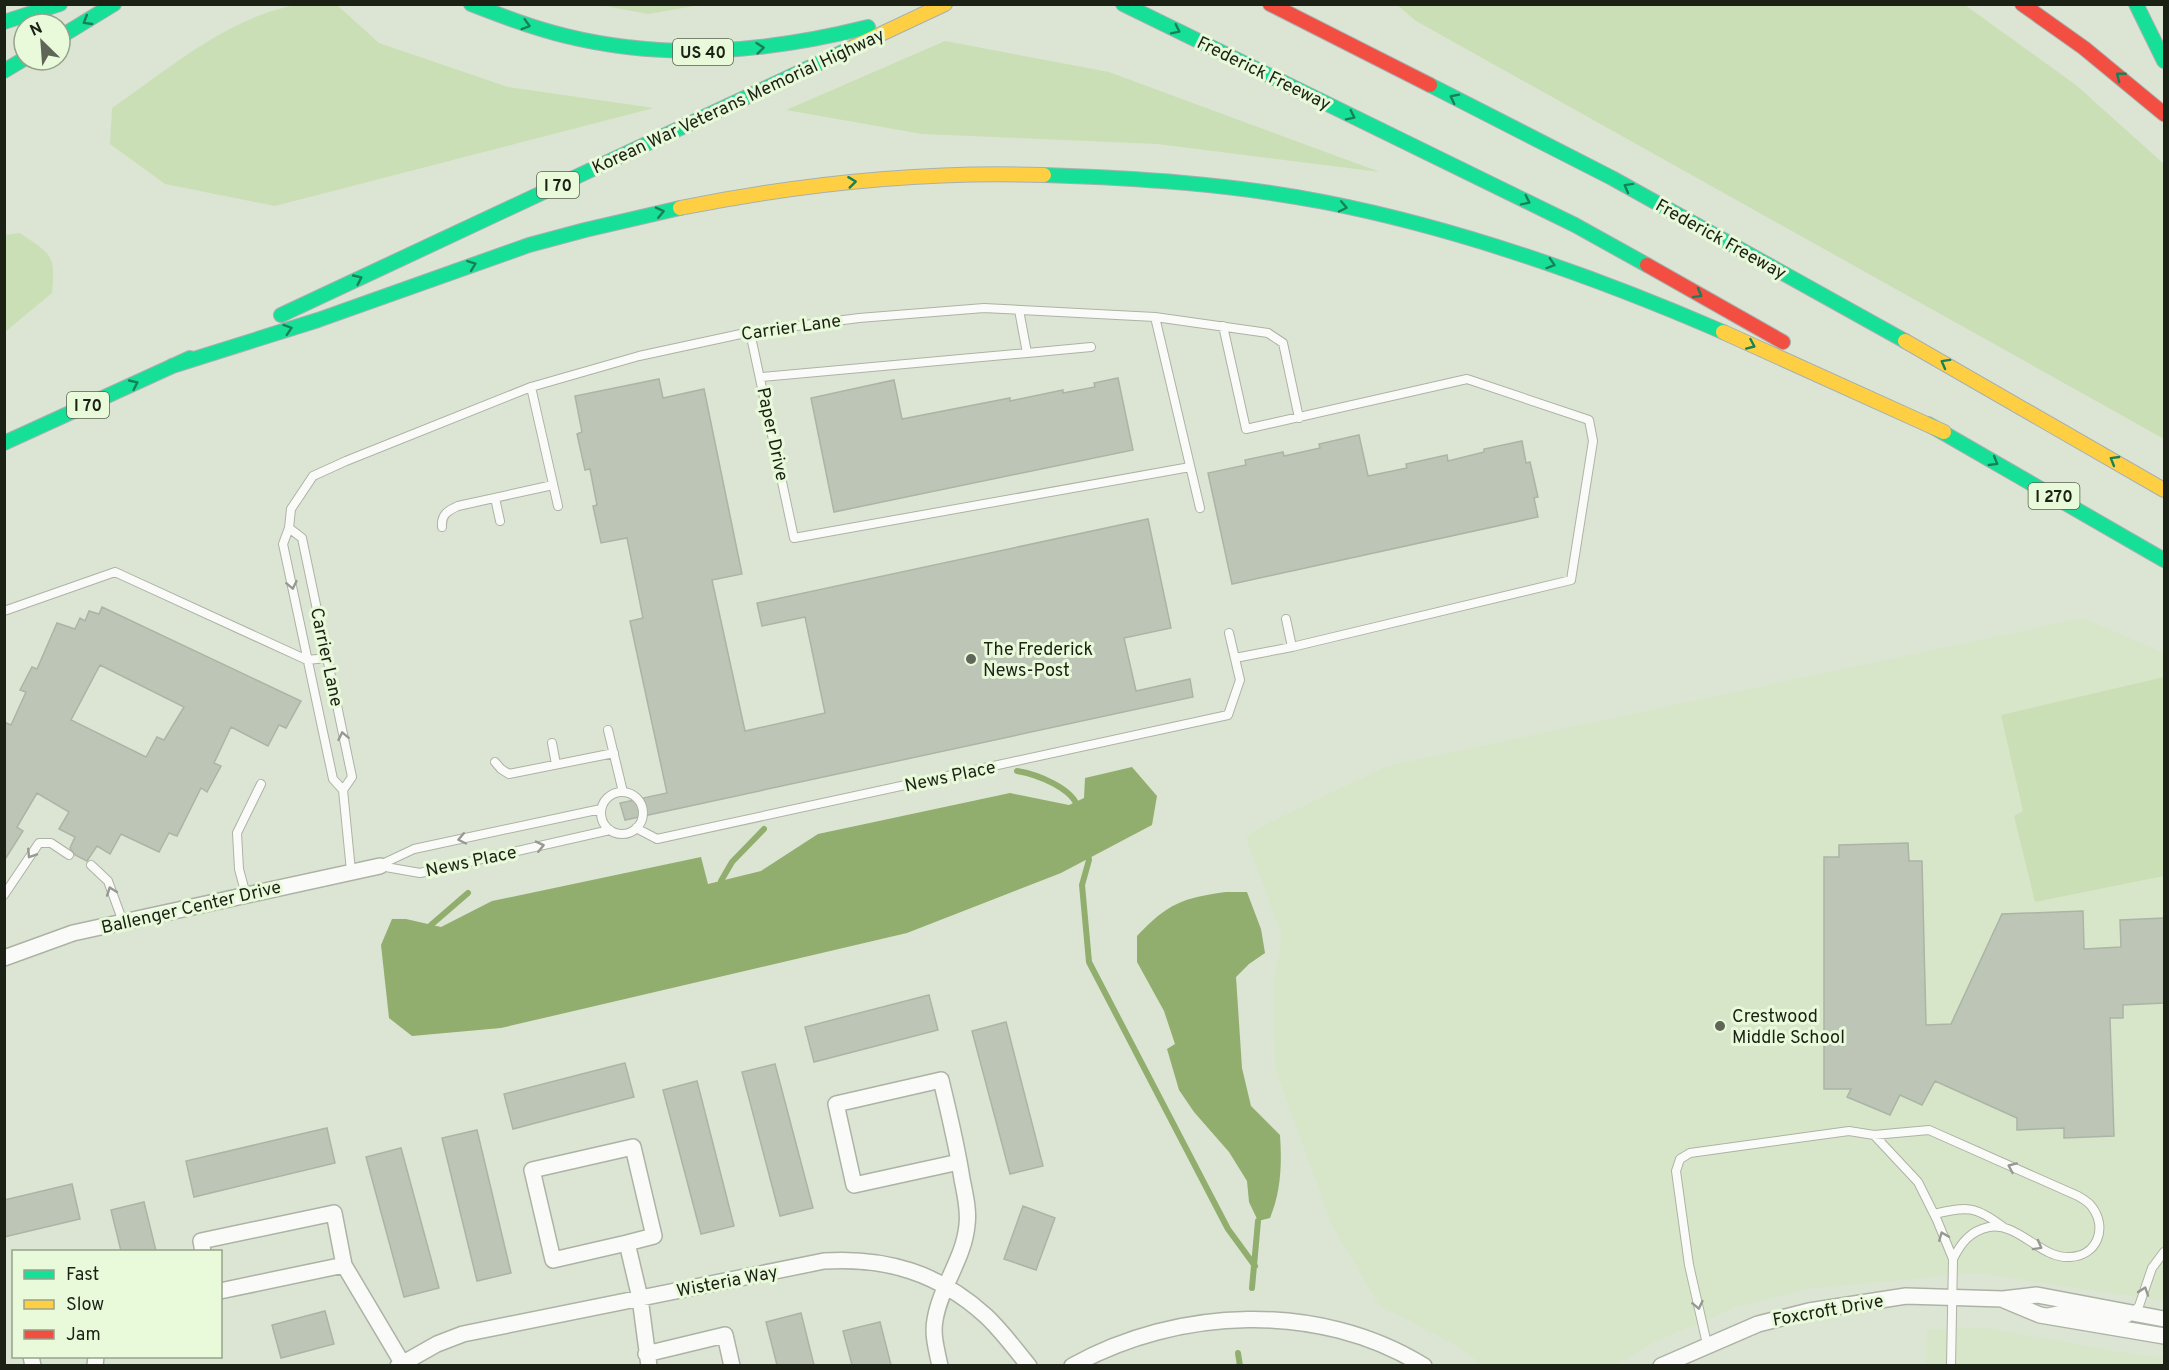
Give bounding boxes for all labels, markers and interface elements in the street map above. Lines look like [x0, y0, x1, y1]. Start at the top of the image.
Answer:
north arrow [12, 12, 72, 72]
one-way arrow [83, 13, 93, 25]
one-way arrow [520, 18, 531, 30]
text: N [27, 19, 46, 42]
one-way arrow [1169, 23, 1180, 35]
street label: Korean War Veterans Memorial Highway [589, 24, 888, 180]
street label: Frederick Freeway [1193, 32, 1334, 117]
road number: US 40 [673, 39, 733, 65]
one-way arrow [755, 42, 764, 54]
one-way arrow [2116, 73, 2127, 84]
one-way arrow [1450, 94, 1460, 105]
one-way arrow [1344, 108, 1355, 120]
road number: I 70 [537, 172, 579, 198]
one-way arrow [847, 176, 857, 188]
one-way arrow [1623, 183, 1634, 194]
one-way arrow [1520, 194, 1531, 205]
street label: Frederick Freeway [1651, 195, 1790, 286]
one-way arrow [1337, 200, 1347, 213]
one-way arrow [654, 207, 664, 220]
one-way arrow [1545, 257, 1556, 270]
one-way arrow [466, 259, 477, 272]
one-way arrow [352, 274, 363, 286]
one-way arrow [1691, 287, 1702, 298]
street label: Carrier Lane [740, 310, 843, 347]
one-way arrow [282, 323, 293, 336]
one-way arrow [1744, 338, 1755, 350]
one-way arrow [1941, 359, 1951, 370]
one-way arrow [127, 379, 138, 391]
street label: Paper Drive [750, 386, 793, 483]
road number: I 70 [67, 392, 109, 418]
one-way arrow [1988, 454, 1998, 466]
one-way arrow [2110, 456, 2120, 468]
road number: I 270 [2028, 483, 2080, 509]
one-way arrow [284, 579, 297, 589]
street label: Carrier Lane [304, 606, 347, 709]
place label: The Frederick News-Post [983, 639, 1093, 683]
marker: The Frederick News-Post [964, 652, 978, 666]
one-way arrow [337, 731, 350, 741]
street label: News Place [903, 757, 998, 798]
one-way arrow [457, 831, 467, 844]
one-way arrow [534, 840, 544, 853]
street label: News Place [424, 842, 519, 883]
one-way arrow [27, 848, 38, 859]
street label: Ballenger Center Drive [99, 877, 284, 940]
one-way arrow [106, 886, 119, 897]
place label: Crestwood Middle School [1732, 1006, 1845, 1050]
marker: Crestwood Middle School [1713, 1019, 1727, 1033]
one-way arrow [2007, 1162, 2018, 1174]
one-way arrow [1938, 1232, 1951, 1242]
one-way arrow [2032, 1239, 2042, 1250]
legend [12, 1250, 222, 1358]
street label: Wisteria Way [675, 1261, 780, 1304]
text: Fast [66, 1264, 99, 1287]
one-way arrow [2137, 1286, 2149, 1297]
street label: Foxcroft Drive [1771, 1290, 1886, 1333]
text: Slow [66, 1294, 104, 1317]
one-way arrow [1690, 1299, 1703, 1309]
text: Jam [66, 1324, 101, 1347]

